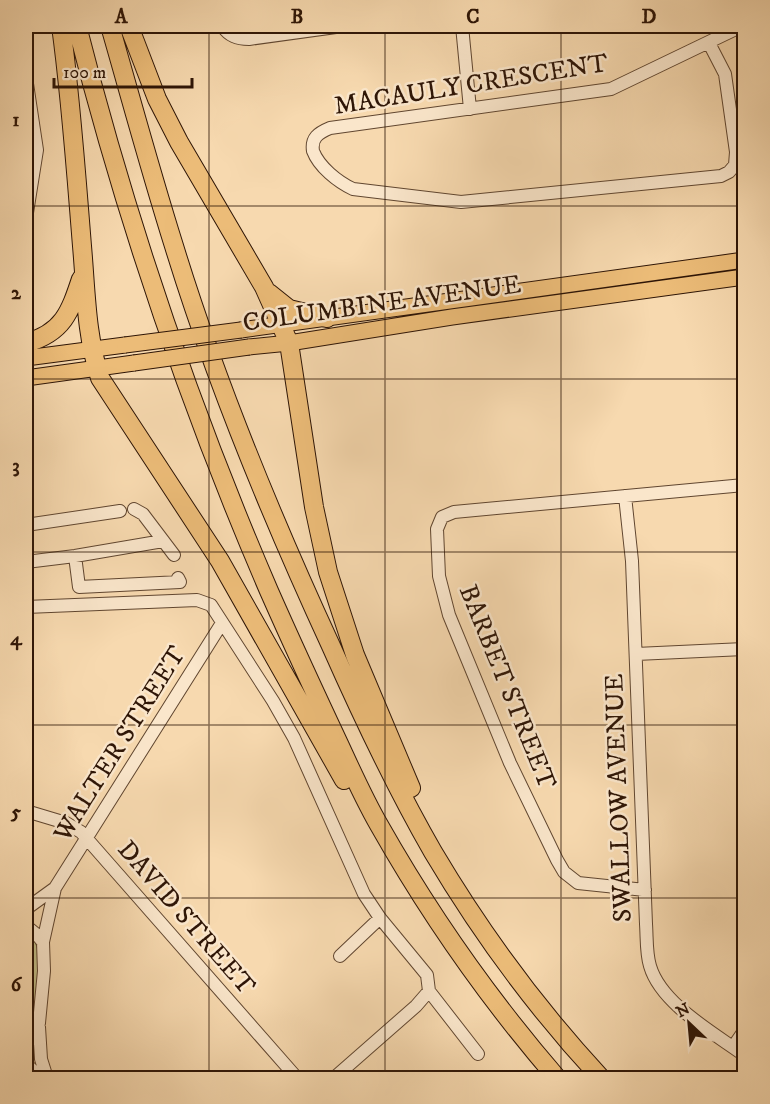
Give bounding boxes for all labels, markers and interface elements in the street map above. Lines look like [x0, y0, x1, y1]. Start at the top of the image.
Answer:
text: A [114, 5, 129, 30]
text: B [291, 5, 303, 30]
text: C [466, 5, 480, 30]
text: D [642, 5, 657, 30]
street label: MACAULY CRESCENT [332, 47, 611, 123]
scale bar [54, 51, 192, 89]
text: 100 m [63, 62, 106, 84]
text: 1 [12, 108, 20, 133]
street label: COLUMBINE AVENUE [241, 268, 523, 340]
text: 2 [11, 281, 22, 306]
text: 3 [12, 454, 20, 479]
street label: BARBET STREET [451, 580, 563, 794]
text: 4 [10, 627, 23, 652]
street label: WALTER STREET [46, 640, 194, 849]
street label: SWALLOW AVENUE [598, 673, 640, 923]
text: 5 [10, 800, 21, 825]
street label: DAVID STREET [110, 834, 262, 1002]
text: 6 [11, 973, 23, 998]
north arrow [659, 993, 719, 1053]
text: N [673, 999, 693, 1022]

